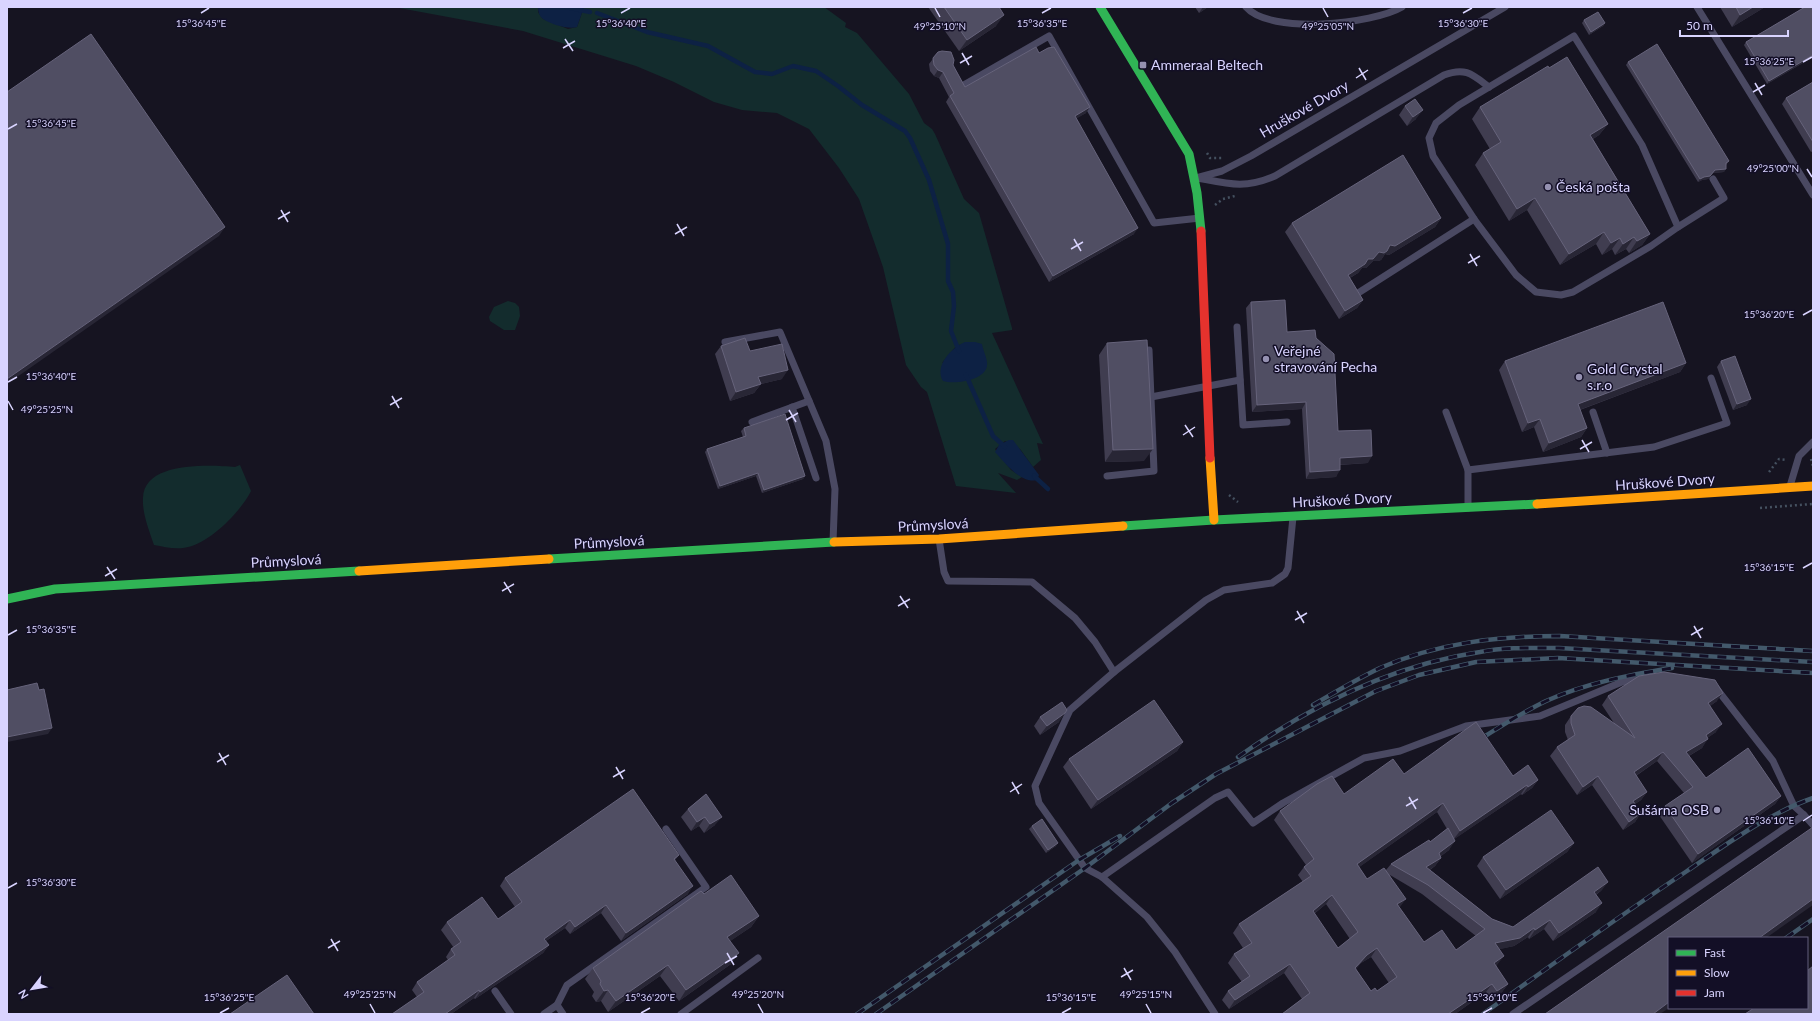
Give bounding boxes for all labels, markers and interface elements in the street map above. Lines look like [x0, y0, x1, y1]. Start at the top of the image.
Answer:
scale bar [1680, 12, 1788, 38]
text: 15°36'45"E [176, 17, 226, 29]
text: 15°36'40"E [596, 17, 646, 29]
text: 15°36'35"E [1017, 17, 1067, 29]
text: 15°36'30"E [1438, 17, 1488, 29]
text: 50 m [1686, 18, 1713, 33]
text: 49°25'10"N [914, 20, 966, 32]
text: 49°25'05"N [1302, 20, 1354, 32]
text: 15°36'25"E [1744, 55, 1794, 67]
place label: Ammeraal Beltech [1151, 56, 1263, 73]
marker: Ammeraal Beltech [1138, 60, 1148, 70]
street label: Hruškové Dvory [1256, 76, 1352, 141]
text: 15°36'45"E [26, 117, 76, 129]
text: 49°25'00"N [1747, 162, 1799, 174]
place label: Česká pošta [1556, 178, 1630, 195]
marker: Česká pošta [1543, 182, 1553, 192]
text: 15°36'20"E [1744, 308, 1794, 320]
place label: Veřejné stravování Pecha [1274, 342, 1377, 375]
marker: Veřejné stravování Pecha [1261, 354, 1271, 364]
place label: Gold Crystal s.r.o [1587, 360, 1663, 393]
text: 15°36'40"E [26, 370, 76, 382]
marker: Gold Crystal s.r.o [1574, 372, 1584, 382]
text: 49°25'25"N [21, 403, 73, 415]
street label: Hruškové Dvory [1615, 469, 1716, 493]
street label: Hruškové Dvory [1292, 488, 1393, 511]
street label: Průmyslová [897, 514, 969, 535]
street label: Průmyslová [573, 531, 645, 552]
street label: Průmyslová [250, 550, 322, 571]
text: 15°36'15"E [1744, 561, 1794, 573]
text: 15°36'35"E [26, 623, 76, 635]
place label: Sušárna OSB [1629, 801, 1709, 818]
marker: Sušárna OSB [1712, 805, 1722, 815]
text: 15°36'10"E [1744, 814, 1794, 826]
text: 15°36'30"E [26, 876, 76, 888]
legend [1668, 937, 1808, 1009]
text: Fast [1704, 945, 1726, 960]
text: Slow [1704, 965, 1730, 980]
north arrow [12, 969, 52, 1009]
text: Jam [1704, 985, 1725, 1000]
text: N [15, 987, 31, 1001]
text: 49°25'25"N [344, 988, 396, 1000]
text: 49°25'20"N [732, 988, 784, 1000]
text: 49°25'15"N [1120, 988, 1172, 1000]
text: 15°36'25"E [204, 991, 254, 1003]
text: 15°36'20"E [625, 991, 675, 1003]
text: 15°36'15"E [1046, 991, 1096, 1003]
text: 15°36'10"E [1467, 991, 1517, 1003]

